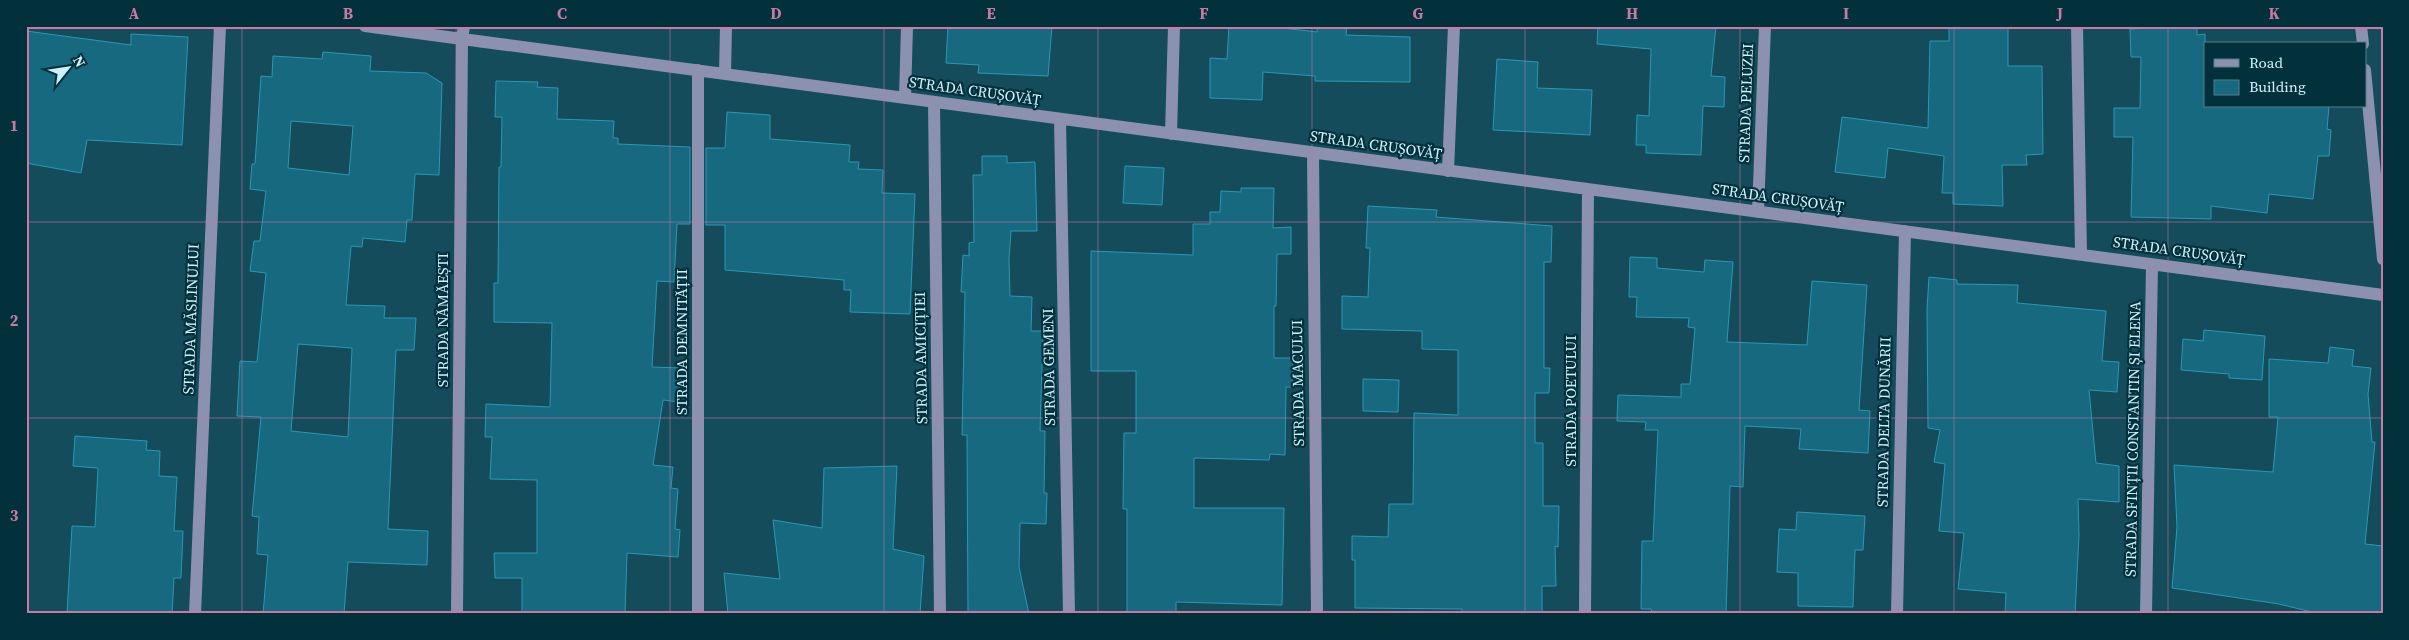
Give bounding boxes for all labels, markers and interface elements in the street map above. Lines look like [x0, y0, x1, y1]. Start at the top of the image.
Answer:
text: A [129, 2, 140, 24]
text: B [343, 2, 354, 24]
text: C [557, 2, 567, 24]
text: D [770, 2, 782, 24]
text: E [986, 2, 996, 24]
text: F [1199, 2, 1209, 24]
text: G [1413, 2, 1424, 24]
text: H [1626, 2, 1638, 24]
text: I [1843, 2, 1849, 24]
text: J [2056, 2, 2063, 24]
text: K [2268, 2, 2280, 24]
north arrow [42, 42, 92, 92]
legend [2204, 42, 2366, 108]
street label: STRADA PELUZEI [1733, 43, 1758, 163]
text: N [68, 52, 90, 71]
text: Road [2249, 52, 2283, 73]
street label: STRADA CRUȘOVĂȚ [908, 71, 1042, 110]
text: Building [2249, 76, 2306, 97]
text: 1 [10, 114, 18, 136]
street label: STRADA CRUȘOVĂȚ [1309, 125, 1443, 164]
street label: STRADA CRUȘOVĂȚ [1711, 178, 1845, 217]
street label: STRADA CRUȘOVĂȚ [2112, 231, 2246, 270]
street label: STRADA MĂSLINULUI [177, 243, 204, 395]
street label: STRADA NĂMĂEȘTI [432, 253, 453, 387]
street label: STRADA DEMNITĂȚII [671, 269, 692, 415]
street label: STRADA AMICIȚIEI [909, 292, 932, 424]
street label: STRADA SFINȚII CONSTANTIN ȘI ELENA [2120, 301, 2145, 577]
street label: STRADA GEMENI [1037, 308, 1060, 426]
text: 2 [10, 309, 19, 331]
street label: STRADA MACULUI [1286, 319, 1309, 447]
street label: STRADA POETULUI [1560, 335, 1581, 467]
street label: STRADA DELTA DUNĂRII [1872, 337, 1895, 507]
text: 3 [10, 504, 19, 526]

